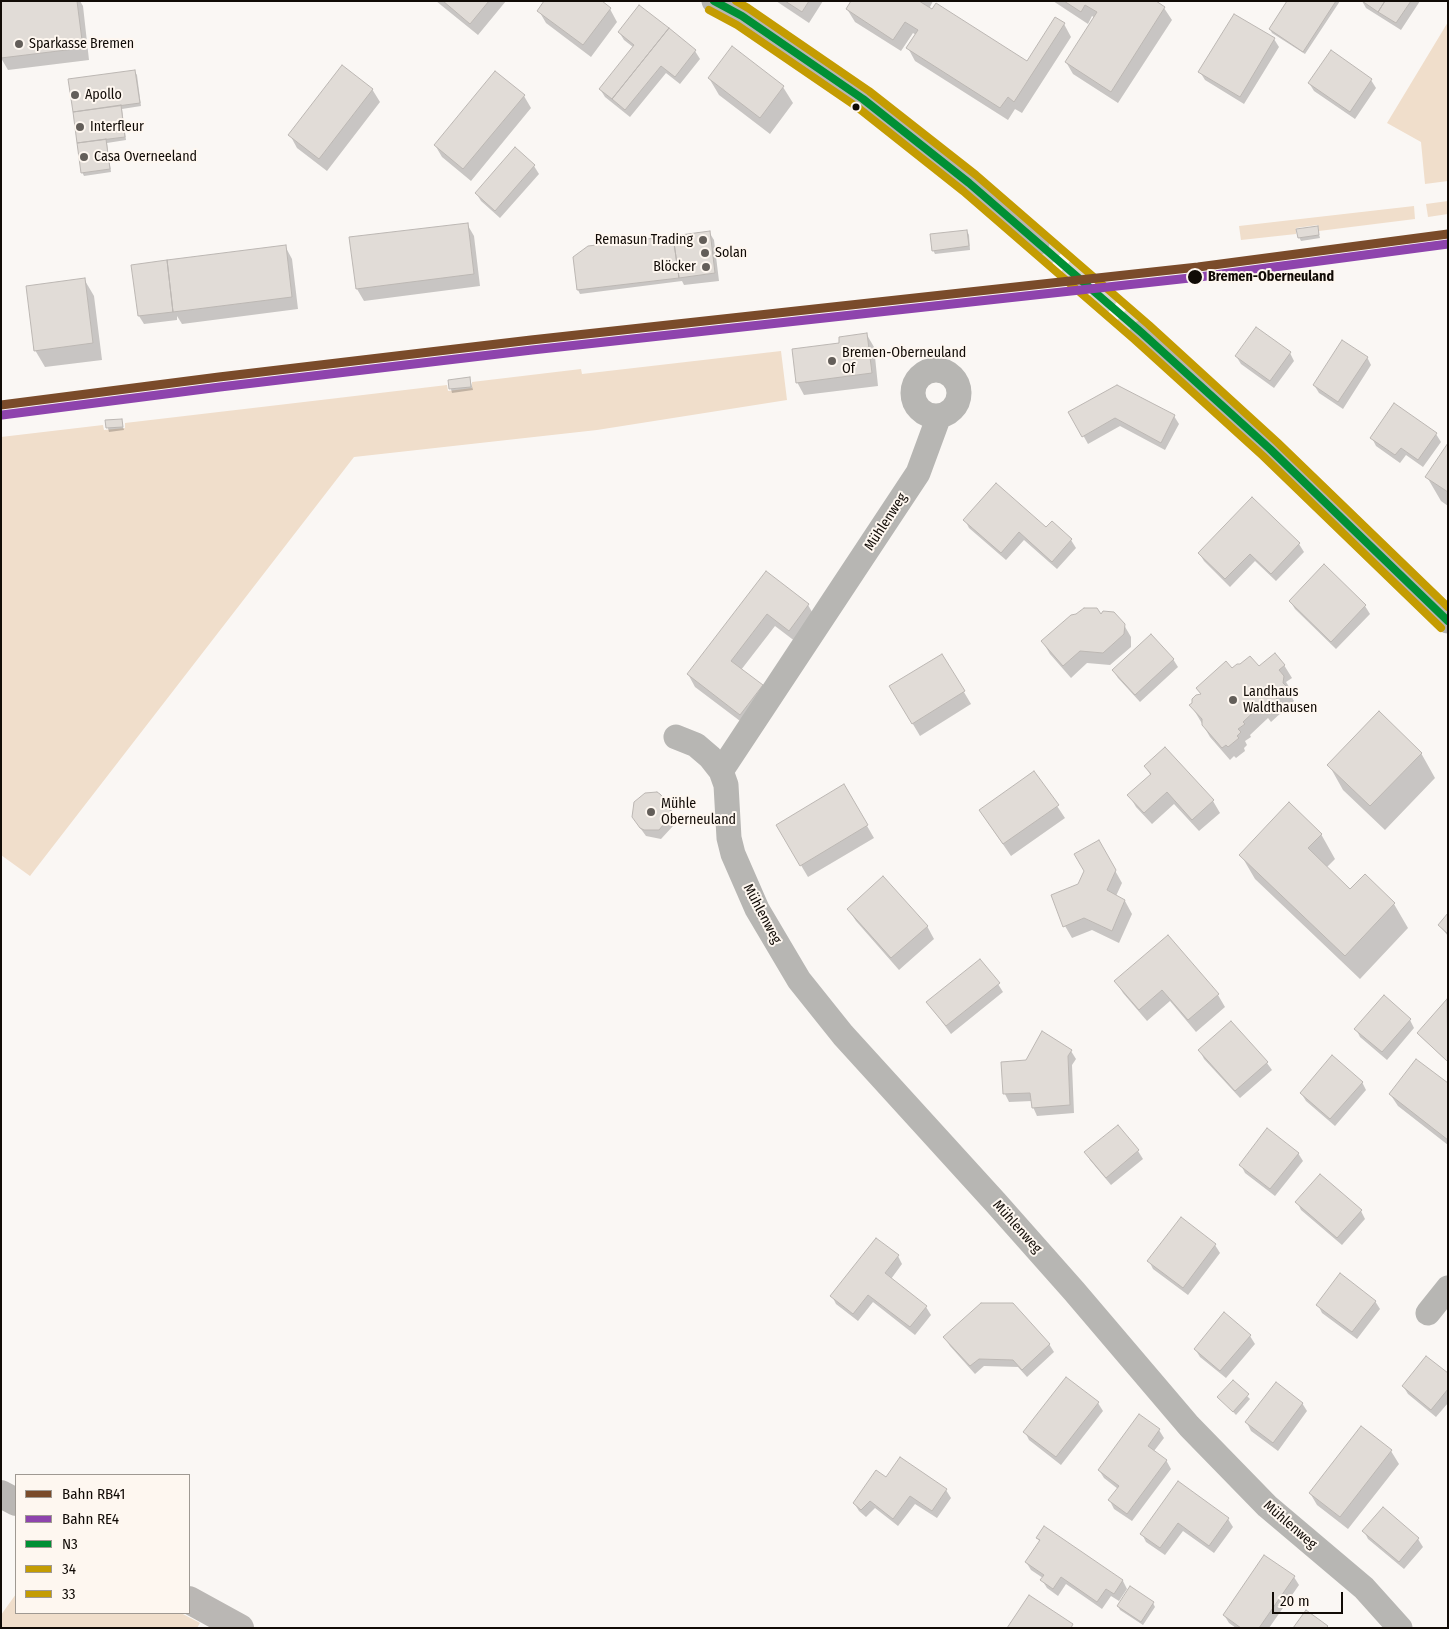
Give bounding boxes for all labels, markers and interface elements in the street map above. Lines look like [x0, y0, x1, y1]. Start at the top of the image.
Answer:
place label: Sparkasse Bremen [29, 36, 134, 52]
marker: Sparkasse Bremen [13, 38, 25, 50]
place label: Apollo [85, 87, 122, 103]
marker: Apollo [69, 89, 81, 101]
unlabelled marker [851, 102, 861, 112]
place label: Interfleur [90, 119, 144, 135]
marker: Interfleur [74, 121, 86, 133]
place label: Casa Overneeland [94, 149, 197, 165]
marker: Casa Overneeland [78, 151, 90, 163]
place label: Remasun Trading [595, 232, 693, 248]
marker: Remasun Trading [697, 234, 709, 246]
place label: Solan [715, 245, 747, 261]
marker: Solan [699, 247, 711, 259]
place label: Blöcker [653, 259, 696, 275]
marker: Blöcker [700, 261, 712, 273]
marker: Bremen-Oberneuland [1186, 268, 1204, 286]
place label: Bremen-Oberneuland [1208, 269, 1334, 285]
place label: Bremen-Oberneuland Of [842, 345, 966, 378]
marker: Bremen-Oberneuland Of [826, 355, 838, 367]
street label: Mühlenweg [861, 490, 911, 554]
place label: Landhaus Waldthausen [1243, 684, 1317, 716]
marker: Landhaus Waldthausen [1227, 694, 1239, 706]
place label: Mühle Oberneuland [661, 796, 736, 829]
marker: Mühle Oberneuland [645, 806, 657, 818]
street label: Mühlenweg [739, 881, 785, 947]
street label: Mühlenweg [989, 1197, 1045, 1257]
legend [15, 1474, 190, 1614]
text: Bahn RB41 [62, 1485, 125, 1503]
street label: Mühlenweg [1260, 1497, 1320, 1553]
text: Bahn RE4 [62, 1510, 119, 1528]
text: N3 [62, 1535, 78, 1553]
text: 34 [62, 1560, 76, 1578]
scale bar [1274, 1582, 1345, 1614]
text: 33 [62, 1585, 76, 1603]
text: 20 m [1280, 1592, 1310, 1610]

